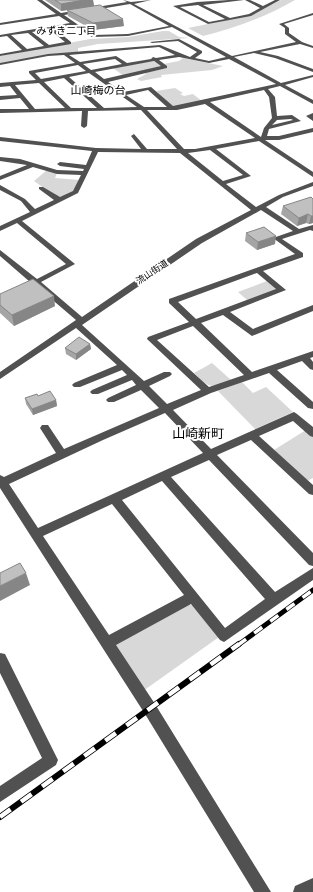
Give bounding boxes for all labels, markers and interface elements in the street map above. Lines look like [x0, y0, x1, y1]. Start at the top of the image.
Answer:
district label: みずき二丁目 [36, 25, 96, 36]
district label: 山崎梅の台 [71, 84, 126, 97]
street label: 流山街道 [134, 258, 170, 286]
district label: 山崎新町 [172, 426, 224, 441]

